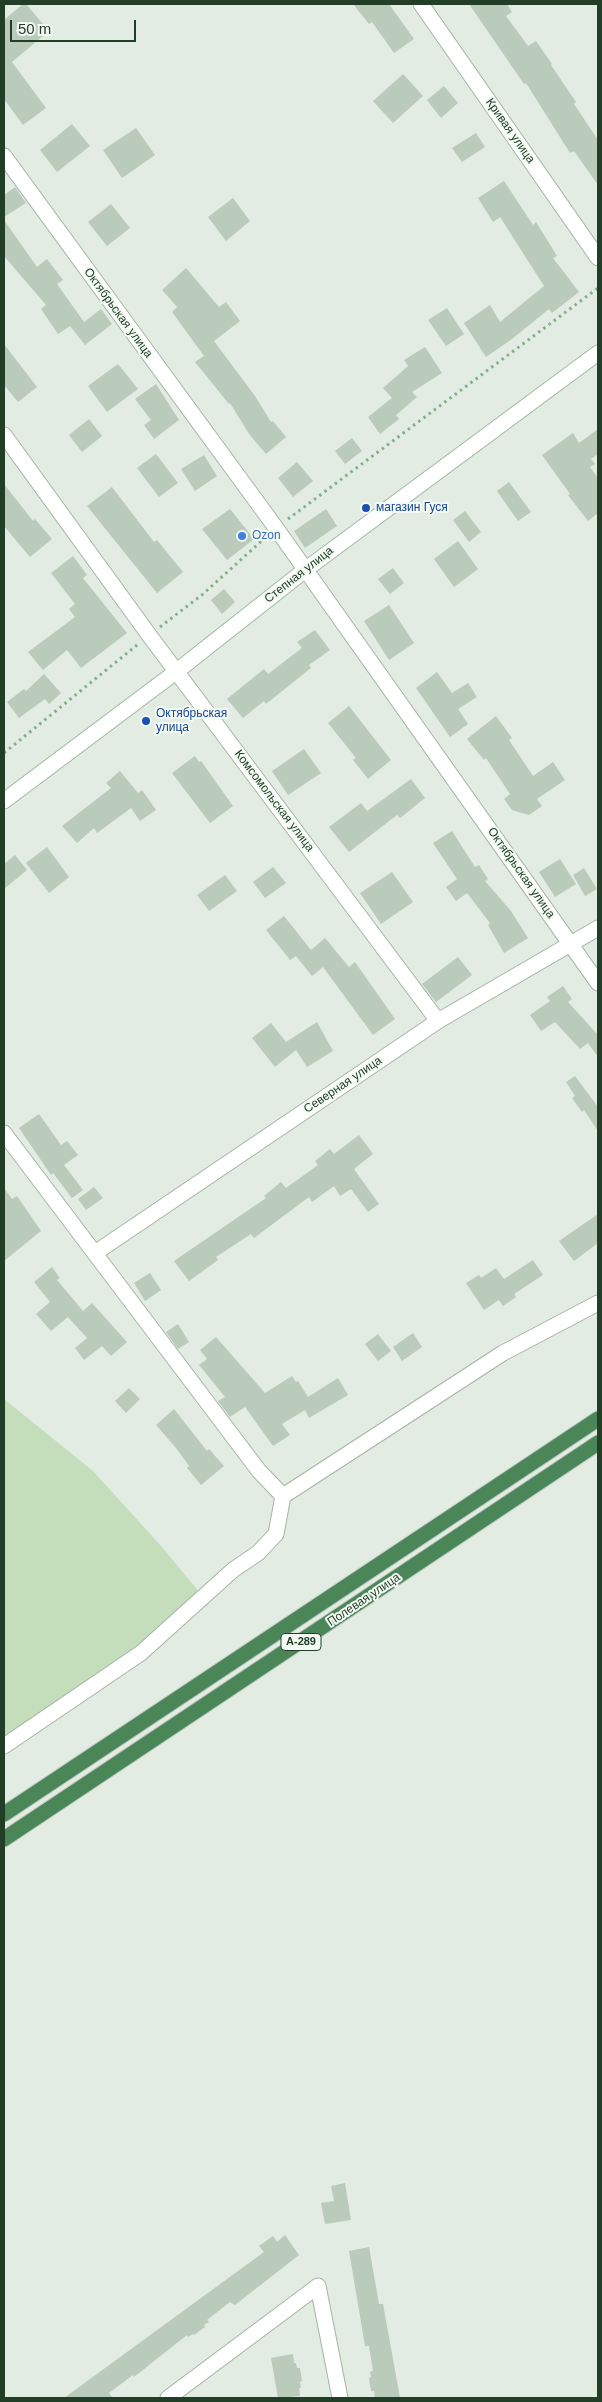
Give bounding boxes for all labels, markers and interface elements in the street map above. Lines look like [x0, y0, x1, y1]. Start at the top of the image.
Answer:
scale bar [12, 10, 139, 42]
text: 50 m [18, 20, 51, 37]
street label: Кривая улица [482, 96, 538, 166]
street label: Октябрьская улица [81, 265, 155, 361]
place label: магазин Гуся [376, 501, 448, 515]
marker: магазин Гуся [360, 502, 372, 514]
place label: Ozon [252, 529, 281, 543]
marker: Ozon [236, 530, 248, 542]
street label: Степная улица [262, 544, 336, 606]
place label: Октябрьская улица [156, 707, 227, 735]
marker: Октябрьская улица [140, 715, 152, 727]
street label: Комсомольская улица [231, 747, 317, 855]
street label: Октябрьская улица [484, 825, 558, 921]
street label: Северная улица [301, 1054, 385, 1116]
street label: Полевая улица [325, 1570, 403, 1630]
road number: А-289 [281, 1634, 321, 1650]

